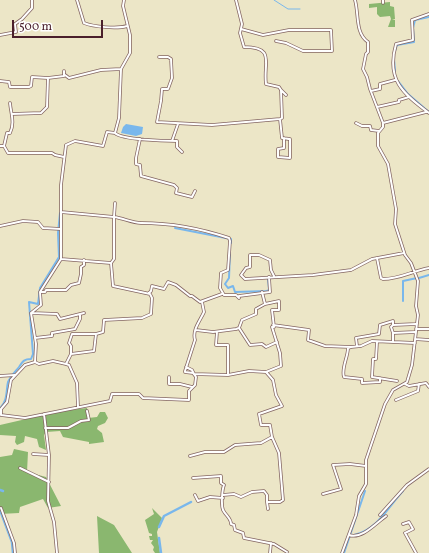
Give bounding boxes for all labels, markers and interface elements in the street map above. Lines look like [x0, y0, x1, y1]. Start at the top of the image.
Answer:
scale bar [14, 12, 105, 38]
text: 500 m [19, 19, 52, 35]

